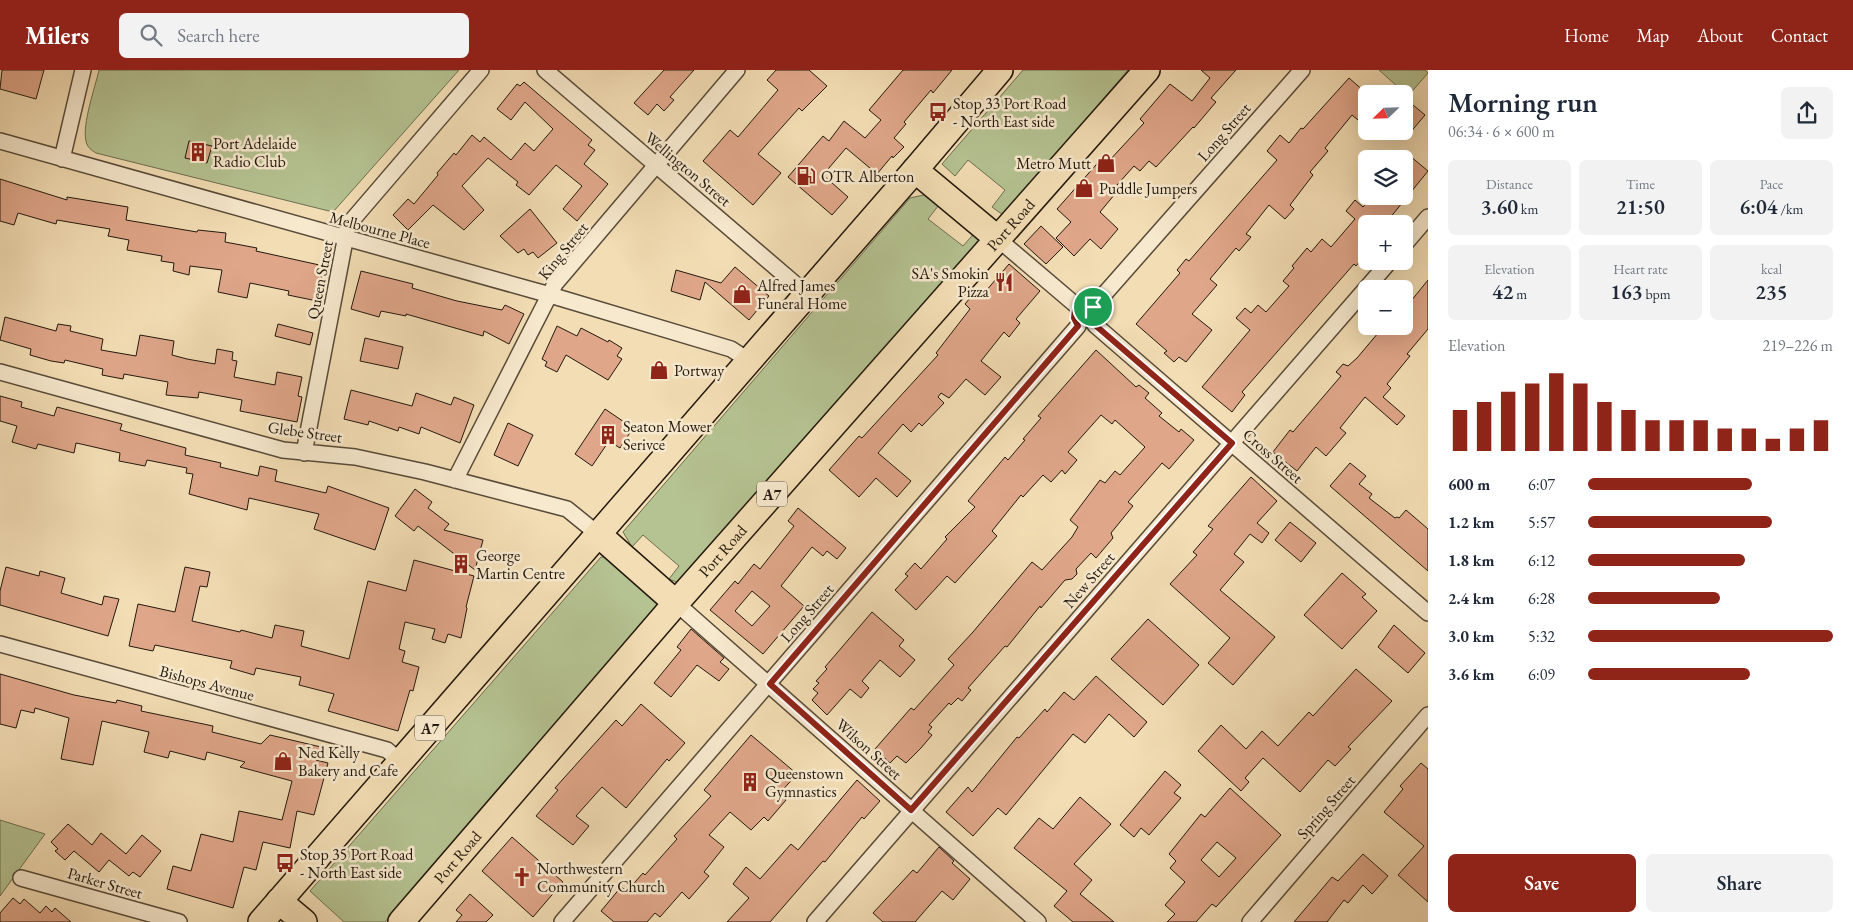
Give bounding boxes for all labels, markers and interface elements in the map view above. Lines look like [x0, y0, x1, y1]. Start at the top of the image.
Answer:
search box [119, 13, 469, 58]
text: Milers [25, 20, 89, 51]
icon: search [137, 21, 165, 49]
text: Search here [177, 23, 260, 48]
text: Home [1564, 24, 1609, 47]
text: Map [1637, 24, 1669, 47]
text: About [1697, 24, 1743, 47]
text: Contact [1771, 24, 1828, 47]
text: Morning run [1448, 84, 1598, 120]
north arrow [1358, 85, 1412, 140]
map controls [1358, 85, 1413, 335]
button: share [1781, 87, 1833, 139]
place label: Stop 33 Port Road - North East side [953, 93, 1067, 132]
street label: Long Street [1193, 98, 1255, 166]
bus stop icon: Stop 33 Port Road - North East side [927, 101, 949, 123]
text: 06:34 · 6 × 600 m [1448, 121, 1555, 142]
street label: Wellington Street [641, 127, 735, 211]
place label: Port Adelaide Radio Club [213, 133, 296, 172]
building icon: Port Adelaide Radio Club [187, 141, 209, 163]
button: layers [1358, 150, 1413, 205]
shop icon: Metro Mutt [1095, 152, 1117, 174]
place label: Metro Mutt [1016, 153, 1091, 174]
fuel station icon: OTR Alberton [795, 165, 817, 187]
place label: OTR Alberton [821, 166, 915, 187]
text: Distance [1486, 175, 1533, 193]
text: Time [1626, 175, 1655, 193]
text: Pace [1760, 175, 1783, 193]
shop icon: Puddle Jumpers [1073, 177, 1095, 199]
place label: Puddle Jumpers [1099, 178, 1197, 199]
street label: Port Road [982, 193, 1040, 255]
text: 3.60 [1481, 193, 1518, 220]
text: 21:50 [1616, 193, 1665, 220]
text: 6:04 [1740, 193, 1778, 220]
text: km [1518, 200, 1538, 218]
text: /km [1778, 200, 1803, 218]
street label: Melbourne Place [327, 206, 433, 254]
button: + [1358, 215, 1413, 270]
street label: King Street [533, 218, 593, 284]
street label: Queen Street [302, 239, 338, 321]
text: Elevation [1484, 260, 1535, 278]
text: Heart rate [1613, 260, 1668, 278]
text: kcal [1761, 260, 1782, 278]
place label: SA's Smokin Pizza [911, 263, 990, 302]
restaurant icon: SA's Smokin Pizza [993, 271, 1015, 293]
place label: Alfred James Funeral Home [756, 275, 847, 314]
text: 42 [1492, 278, 1513, 305]
text: 163 [1610, 278, 1643, 305]
text: 235 [1755, 278, 1788, 305]
button: − [1358, 280, 1413, 335]
shop icon: Alfred James Funeral Home [731, 283, 753, 305]
text: m [1513, 285, 1527, 303]
text: bpm [1643, 285, 1671, 303]
pin [1072, 286, 1114, 328]
icon: arrive [1079, 293, 1107, 321]
text: Elevation [1448, 335, 1506, 356]
text: 219–226 m [1762, 335, 1833, 356]
shop icon: Portway [648, 359, 670, 381]
place label: Portway [674, 360, 725, 381]
street label: Glebe Street [267, 416, 343, 448]
place label: Seaton Mower Serivce [623, 416, 712, 455]
building icon: Seaton Mower Serivce [597, 424, 619, 446]
street label: Cross Street [1238, 424, 1308, 488]
text: 600 m [1448, 474, 1490, 495]
text: 6:07 [1528, 474, 1555, 495]
road number: A7 [757, 482, 787, 506]
text: 1.2 km [1448, 512, 1494, 533]
text: 5:57 [1528, 512, 1555, 533]
street label: Port Road [693, 519, 752, 581]
place label: George Martin Centre [476, 545, 565, 584]
street label: New Street [1059, 547, 1119, 613]
text: 1.8 km [1448, 550, 1494, 571]
text: 6:12 [1528, 550, 1555, 571]
building icon: George Martin Centre [450, 553, 472, 575]
street label: Long Street [776, 579, 838, 647]
text: 2.4 km [1448, 588, 1494, 609]
text: 6:28 [1528, 588, 1555, 609]
text: 3.0 km [1448, 626, 1494, 647]
text: 5:32 [1528, 626, 1555, 647]
street label: Bishops Avenue [157, 660, 257, 706]
text: 3.6 km [1448, 664, 1494, 685]
text: 6:09 [1528, 664, 1555, 685]
street label: Wilson Street [832, 714, 906, 784]
road number: A7 [415, 716, 445, 740]
place label: Ned Kelly Bakery and Cafe [298, 742, 398, 781]
shop icon: Ned Kelly Bakery and Cafe [272, 750, 294, 772]
place label: Queenstown Gymnastics [765, 763, 844, 802]
street label: Spring Street [1292, 770, 1360, 844]
building icon: Queenstown Gymnastics [739, 771, 761, 793]
street label: Port Road [429, 825, 486, 888]
place label: Stop 35 Port Road - North East side [300, 844, 414, 883]
bus stop icon: Stop 35 Port Road - North East side [274, 852, 296, 874]
button: Save [1448, 854, 1636, 912]
button: Share [1646, 854, 1833, 912]
place label: Northwestern Community Church [537, 858, 665, 897]
street label: Parker Street [65, 862, 145, 904]
church icon: Northwestern Community Church [511, 866, 533, 888]

